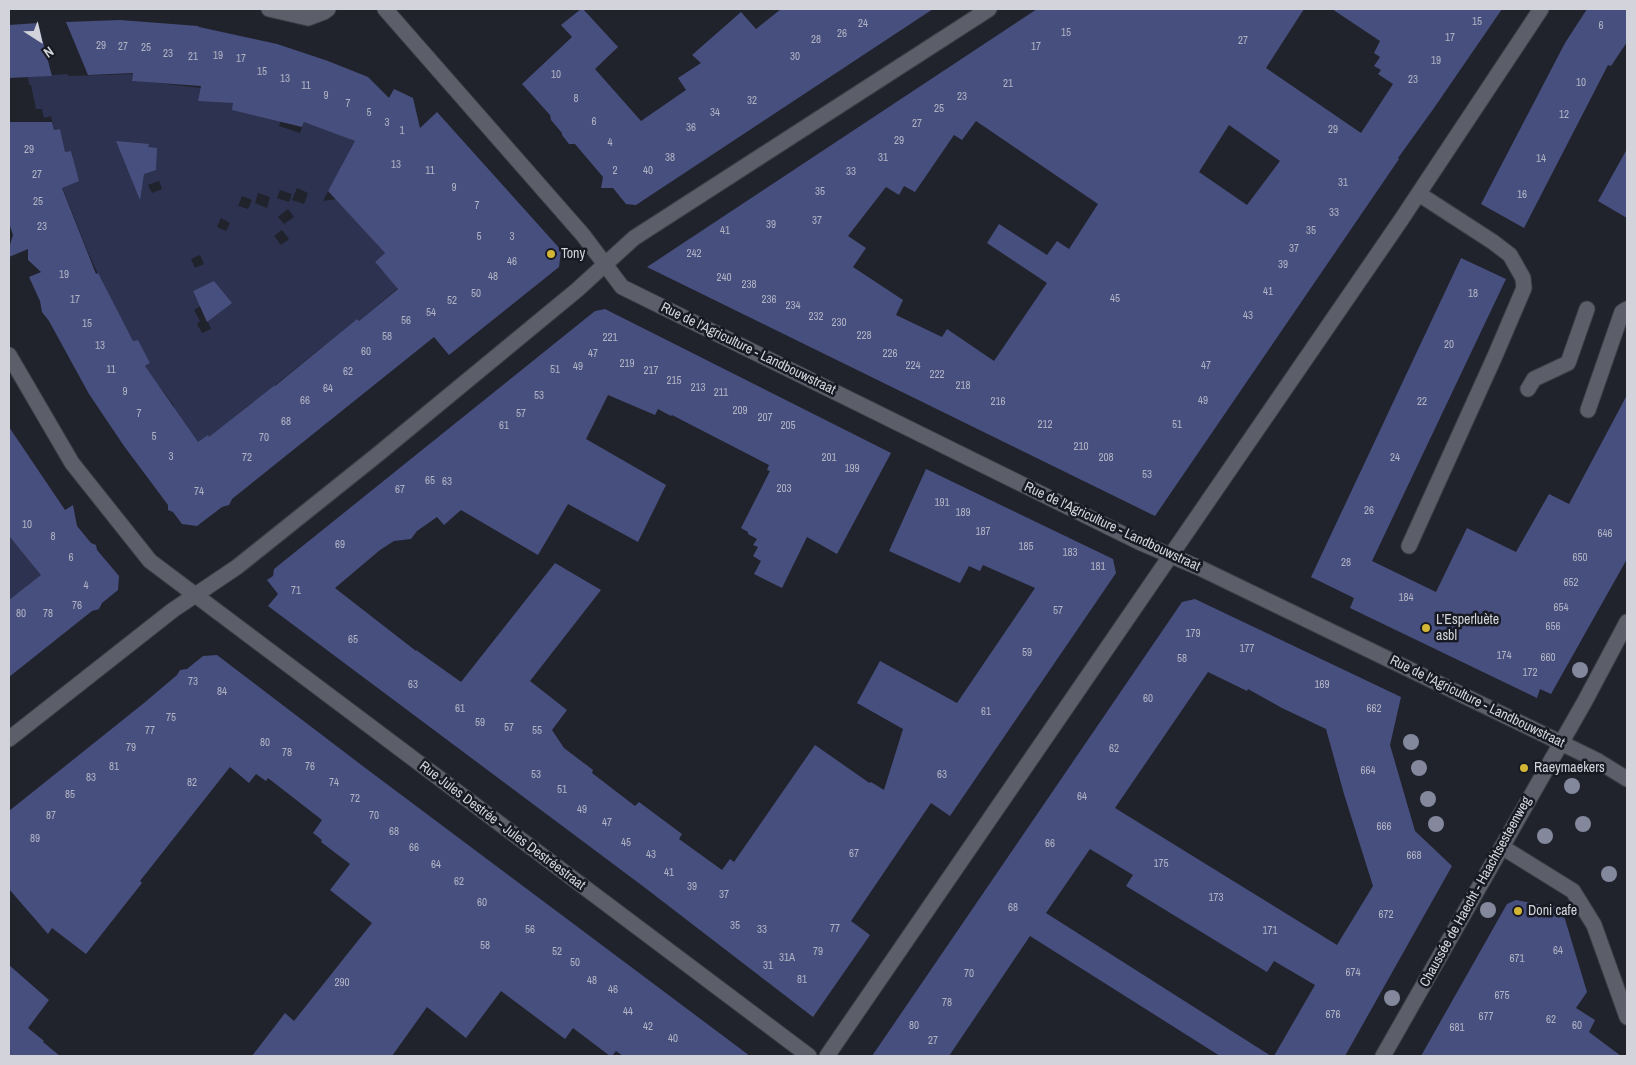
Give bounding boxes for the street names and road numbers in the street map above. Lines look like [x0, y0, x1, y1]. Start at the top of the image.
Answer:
street label: Rue de l'Agriculture - Landbouwstraat [658, 299, 838, 399]
street label: Rue de l'Agriculture - Landbouwstraat [1021, 479, 1203, 575]
street label: Rue de l'Agriculture - Landbouwstraat [1387, 652, 1567, 752]
street label: Rue Jules Destrée - Jules Destréestraat [416, 758, 588, 894]
street label: Chaussée de Haecht - Haachtsesteenweg [1417, 794, 1535, 990]

